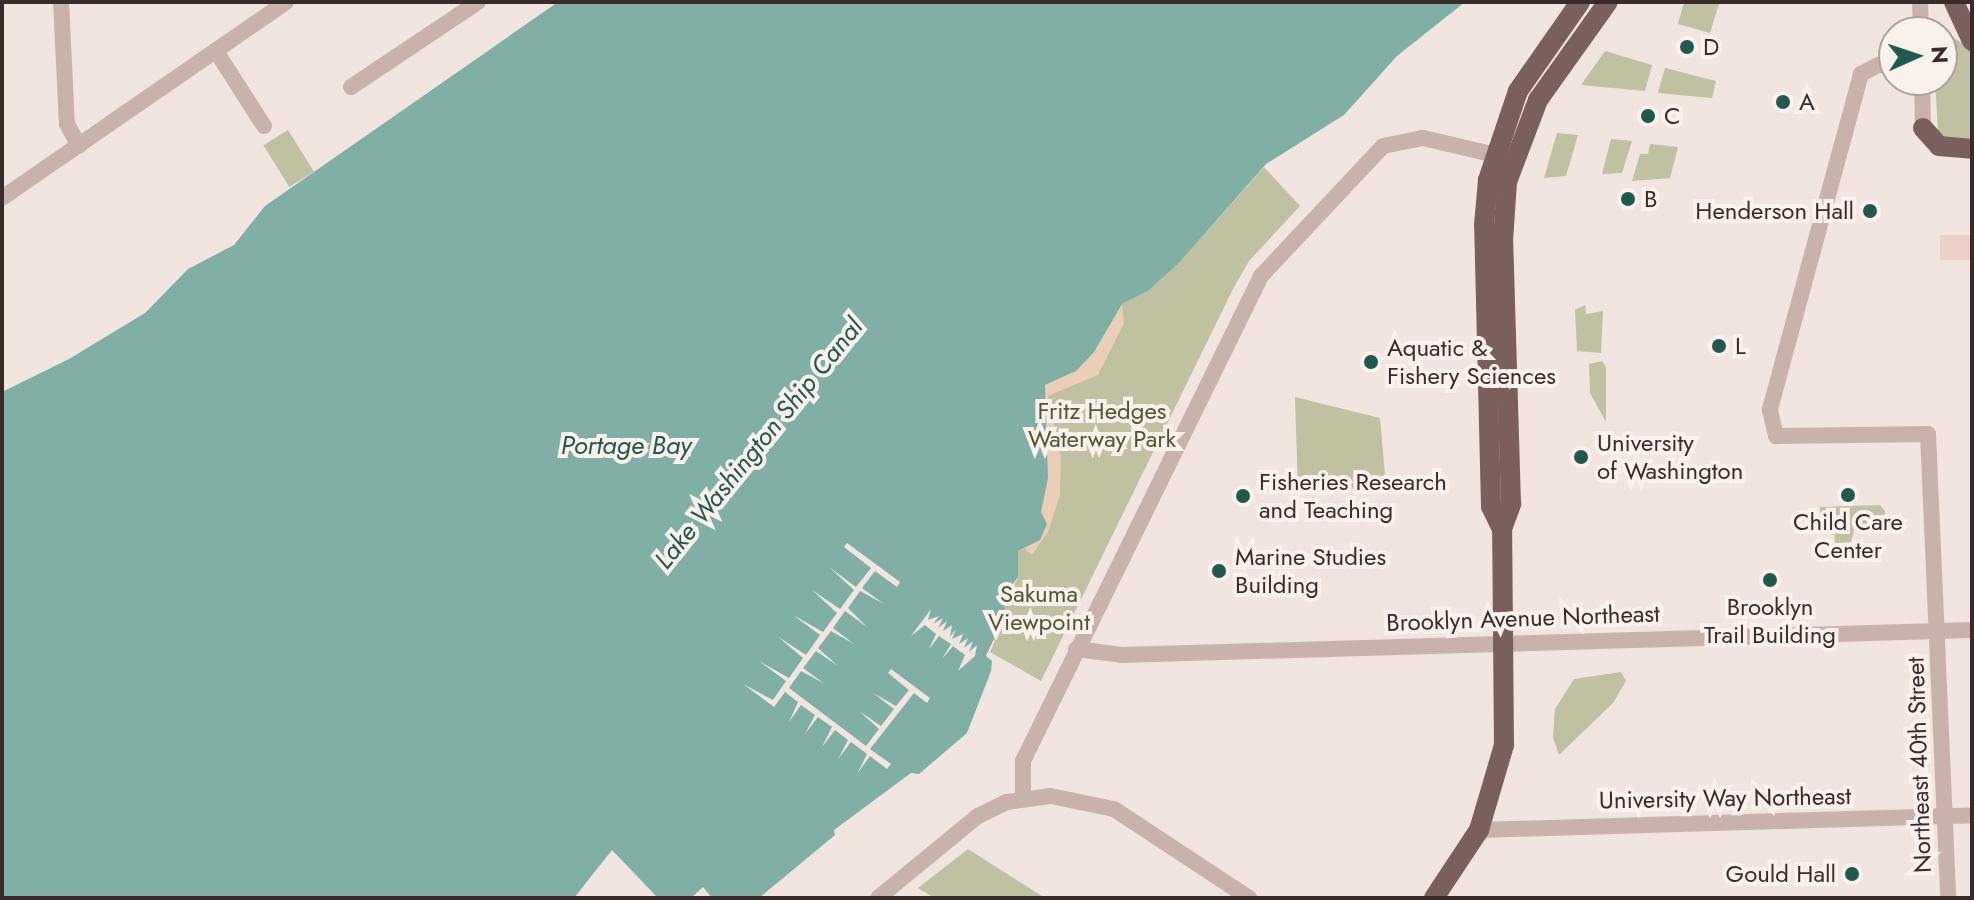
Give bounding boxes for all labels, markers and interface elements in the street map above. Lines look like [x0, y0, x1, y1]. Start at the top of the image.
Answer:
north arrow [1878, 16, 1958, 96]
place label: D [1703, 33, 1719, 61]
marker: D [1678, 38, 1696, 56]
text: N [1924, 45, 1956, 64]
place label: A [1799, 88, 1815, 116]
marker: A [1774, 93, 1792, 111]
place label: C [1664, 102, 1680, 130]
marker: C [1639, 107, 1657, 125]
place label: B [1644, 185, 1657, 213]
marker: B [1619, 190, 1637, 208]
place label: Henderson Hall [1695, 197, 1854, 225]
marker: Henderson Hall [1861, 202, 1879, 220]
water label: Lake Washington Ship Canal [648, 312, 870, 576]
place label: L [1735, 332, 1746, 360]
place label: Aquatic & Fishery Sciences [1387, 334, 1556, 390]
marker: L [1710, 337, 1728, 355]
marker: Aquatic & Fishery Sciences [1362, 353, 1380, 371]
park label: Fritz Hedges Waterway Park [1028, 397, 1176, 453]
place label: University of Washington [1597, 429, 1743, 485]
water label: Portage Bay [561, 430, 691, 462]
marker: University of Washington [1572, 448, 1590, 466]
place label: Fisheries Research and Teaching [1259, 468, 1447, 524]
marker: Child Care Center [1839, 486, 1857, 504]
marker: Fisheries Research and Teaching [1234, 487, 1252, 505]
place label: Child Care Center [1793, 508, 1903, 564]
place label: Marine Studies Building [1235, 543, 1386, 599]
marker: Marine Studies Building [1210, 562, 1228, 580]
marker: Brooklyn Trail Building [1761, 571, 1779, 589]
park label: Sakuma Viewpoint [988, 580, 1090, 636]
place label: Brooklyn Trail Building [1704, 593, 1836, 649]
street label: Brooklyn Avenue Northeast [1386, 599, 1660, 637]
street label: Northeast 40th Street [1901, 657, 1937, 873]
street label: University Way Northeast [1599, 781, 1851, 815]
place label: Gould Hall [1726, 860, 1836, 888]
marker: Gould Hall [1843, 865, 1861, 883]

